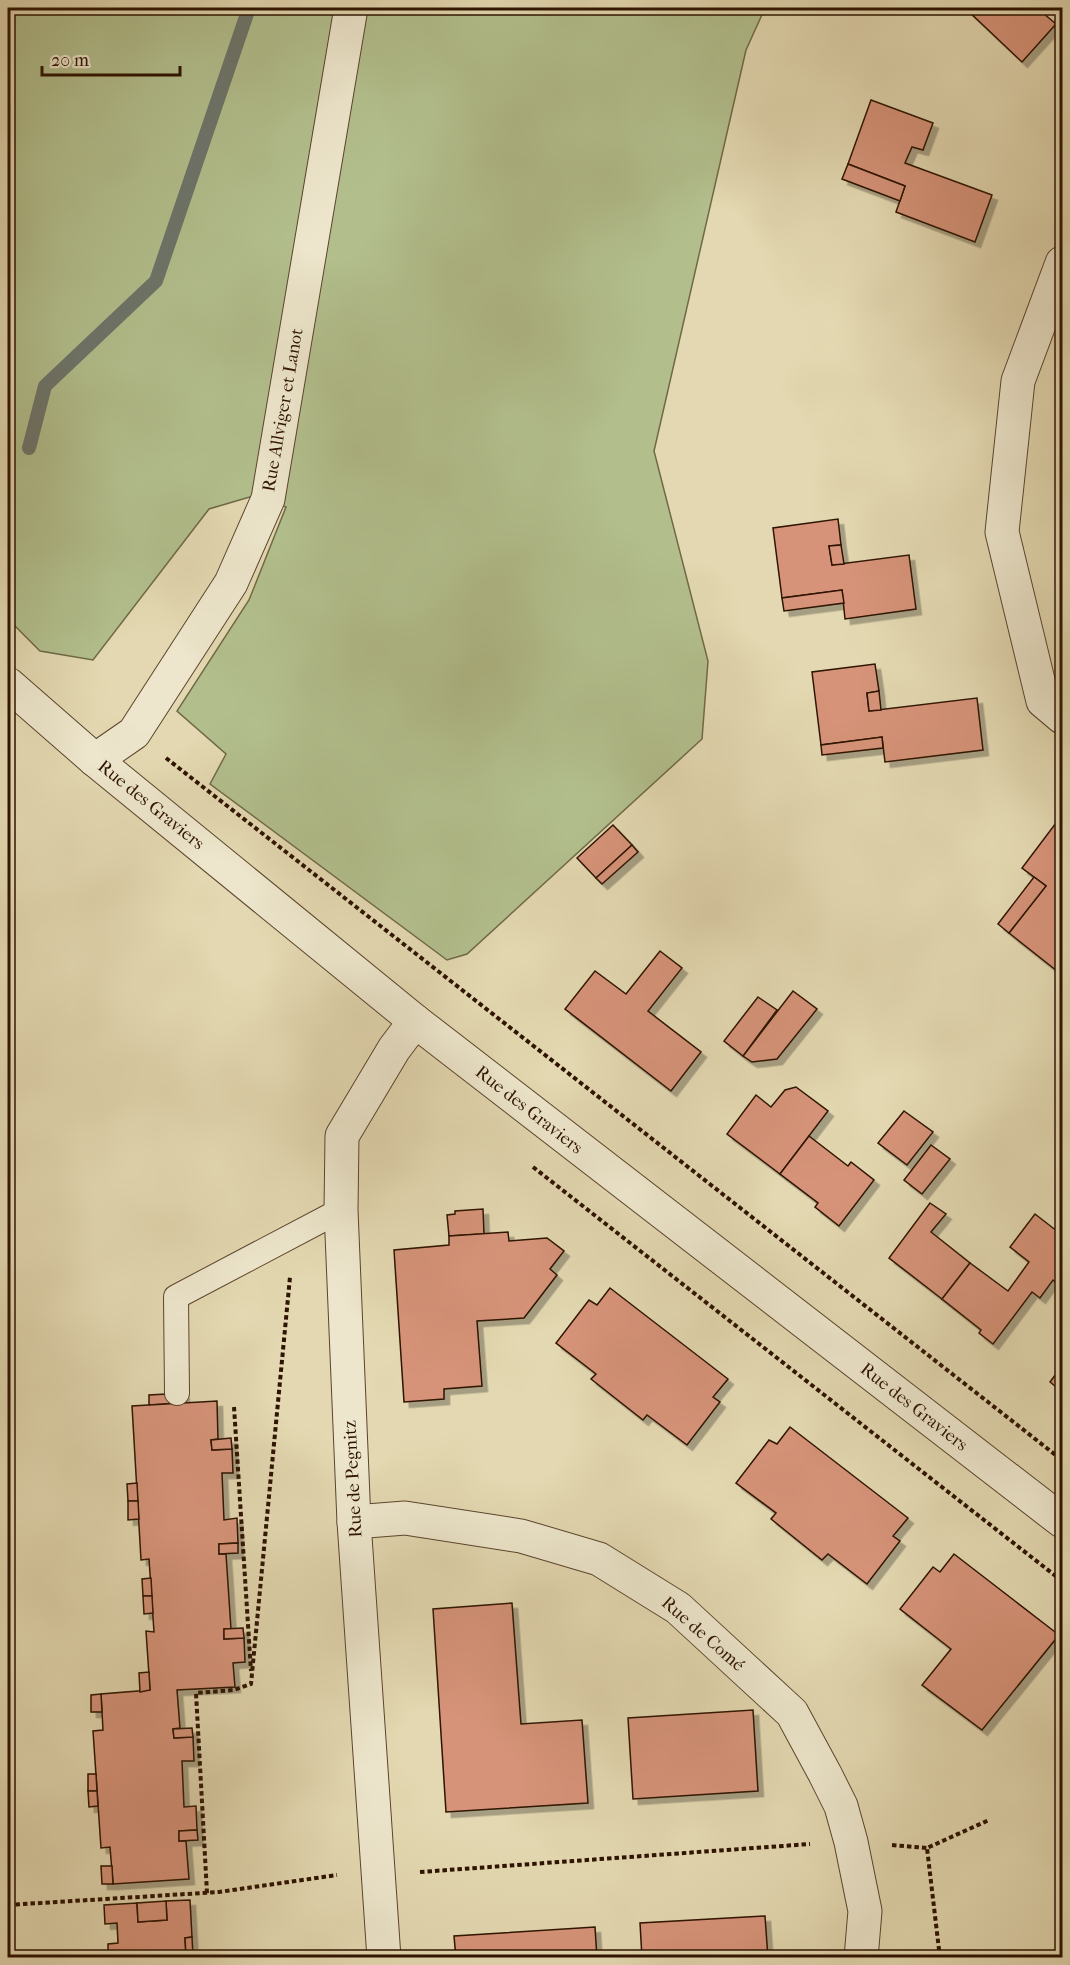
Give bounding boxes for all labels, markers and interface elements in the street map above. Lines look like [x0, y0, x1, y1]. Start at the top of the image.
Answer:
scale bar [42, 39, 180, 77]
text: 20 m [51, 50, 89, 71]
street label: Rue Allviger et Lanot [258, 326, 308, 493]
street label: Rue des Graviers [94, 756, 209, 854]
street label: Rue des Graviers [471, 1062, 587, 1159]
street label: Rue des Graviers [856, 1359, 972, 1456]
street label: Rue de Pegnitz [339, 1420, 367, 1538]
street label: Rue de Comé [657, 1592, 749, 1676]

